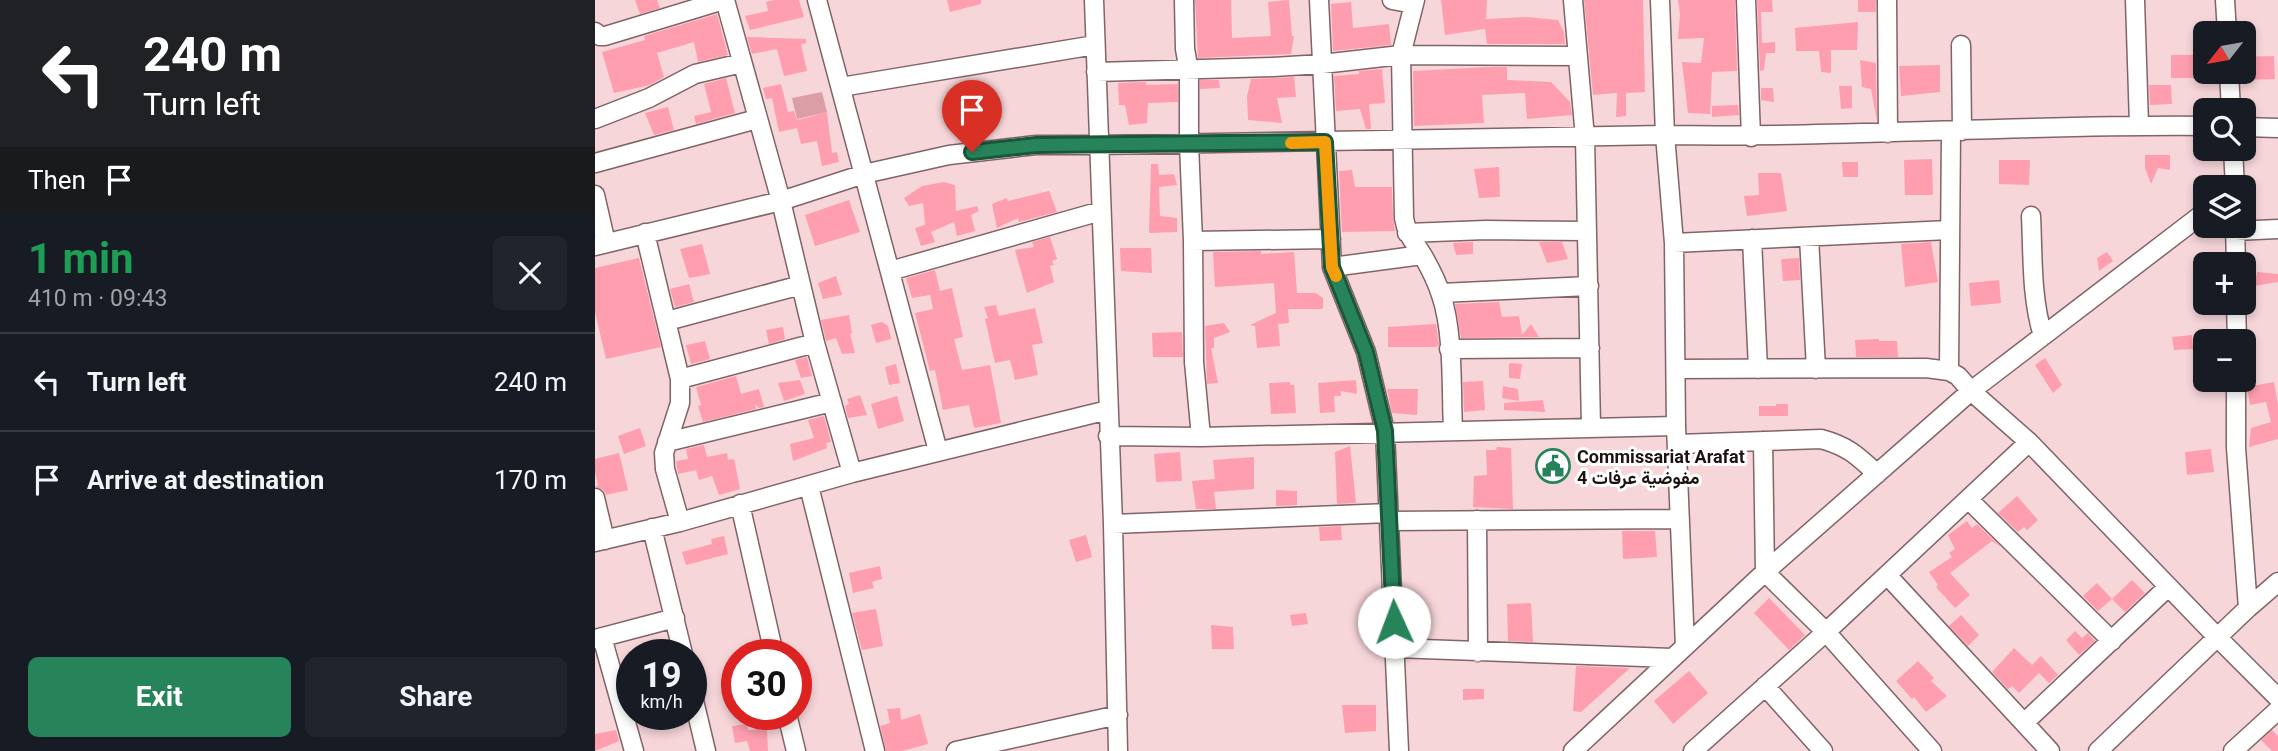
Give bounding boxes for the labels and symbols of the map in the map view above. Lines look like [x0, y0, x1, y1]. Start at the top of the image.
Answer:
north arrow [2193, 21, 2256, 84]
pin [942, 80, 1002, 152]
place label: Commissariat Arafat 4 مفوضية عرفات [1577, 446, 1745, 489]
public building icon: Commissariat Arafat 4 مفوضية عرفات [1534, 447, 1572, 485]
position arrow [1357, 585, 1431, 659]
speed limit sign: 30 [721, 639, 812, 730]

